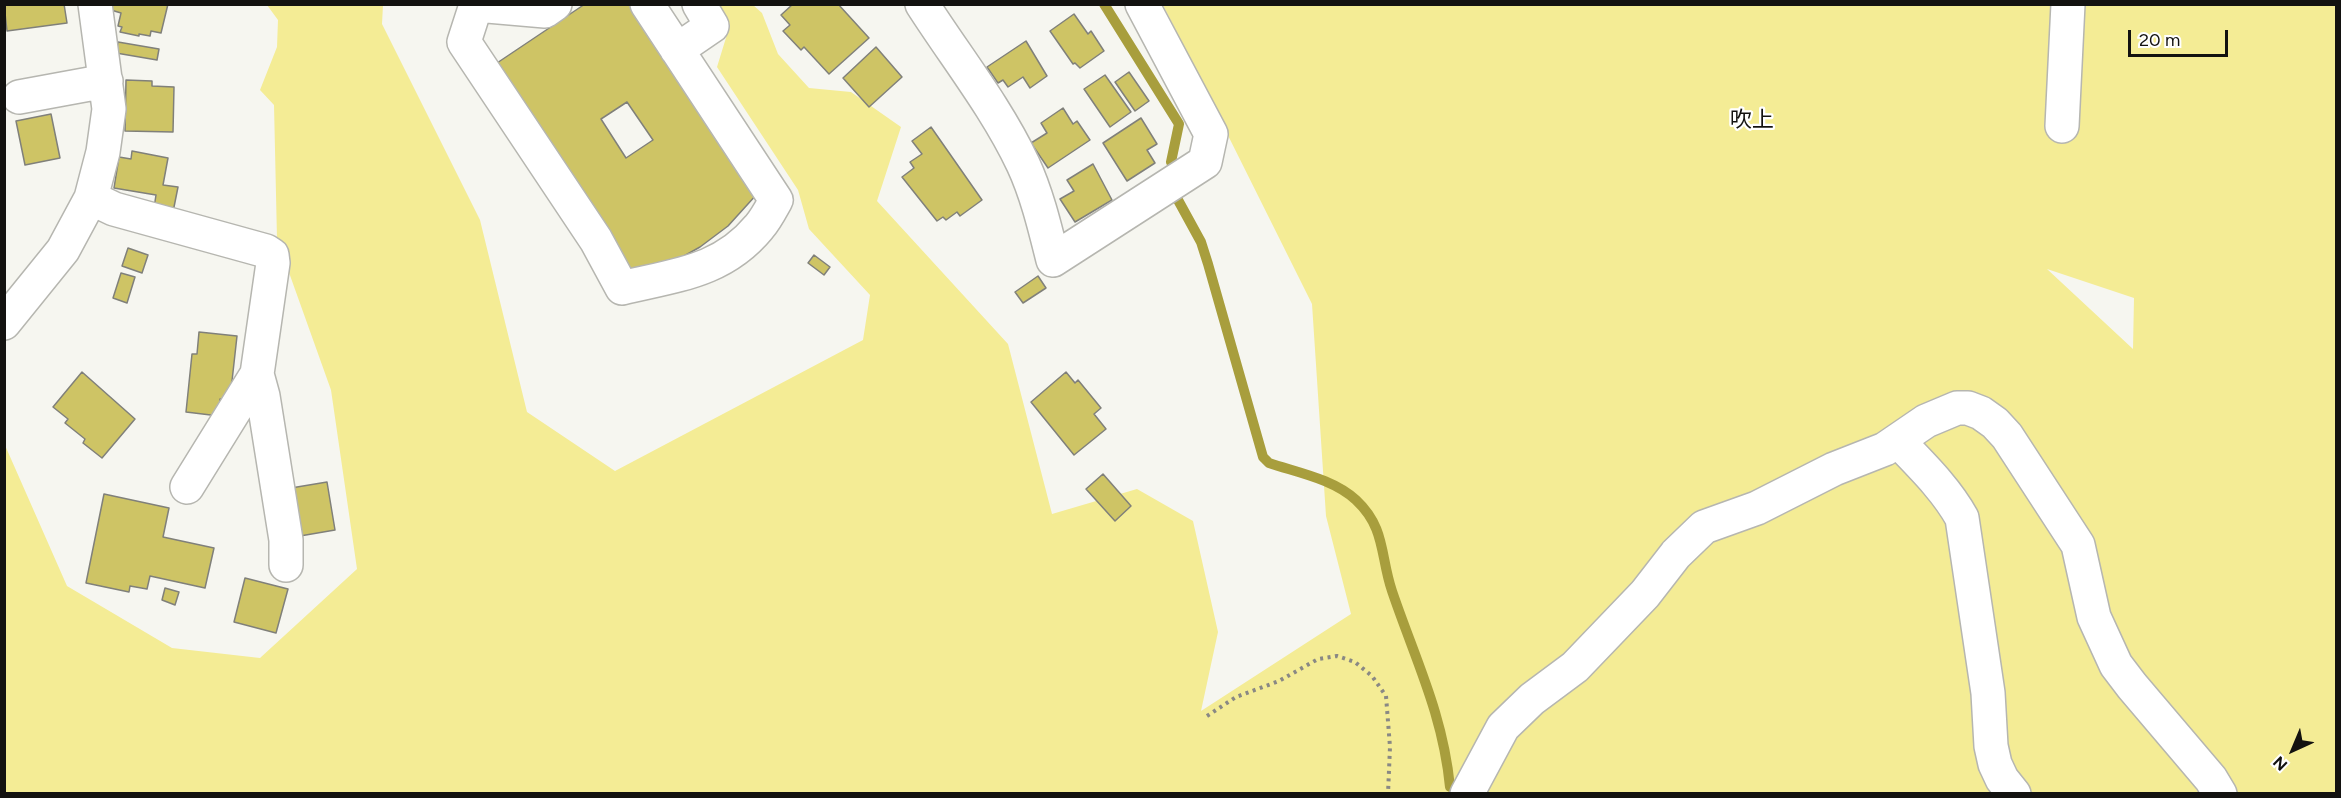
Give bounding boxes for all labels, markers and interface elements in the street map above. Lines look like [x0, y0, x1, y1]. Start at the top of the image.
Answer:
scale bar [2131, 18, 2232, 56]
text: 20 m [2139, 29, 2180, 51]
district label: 吹上 [1730, 108, 1774, 134]
north arrow [2263, 720, 2323, 780]
text: N [2269, 752, 2291, 774]

